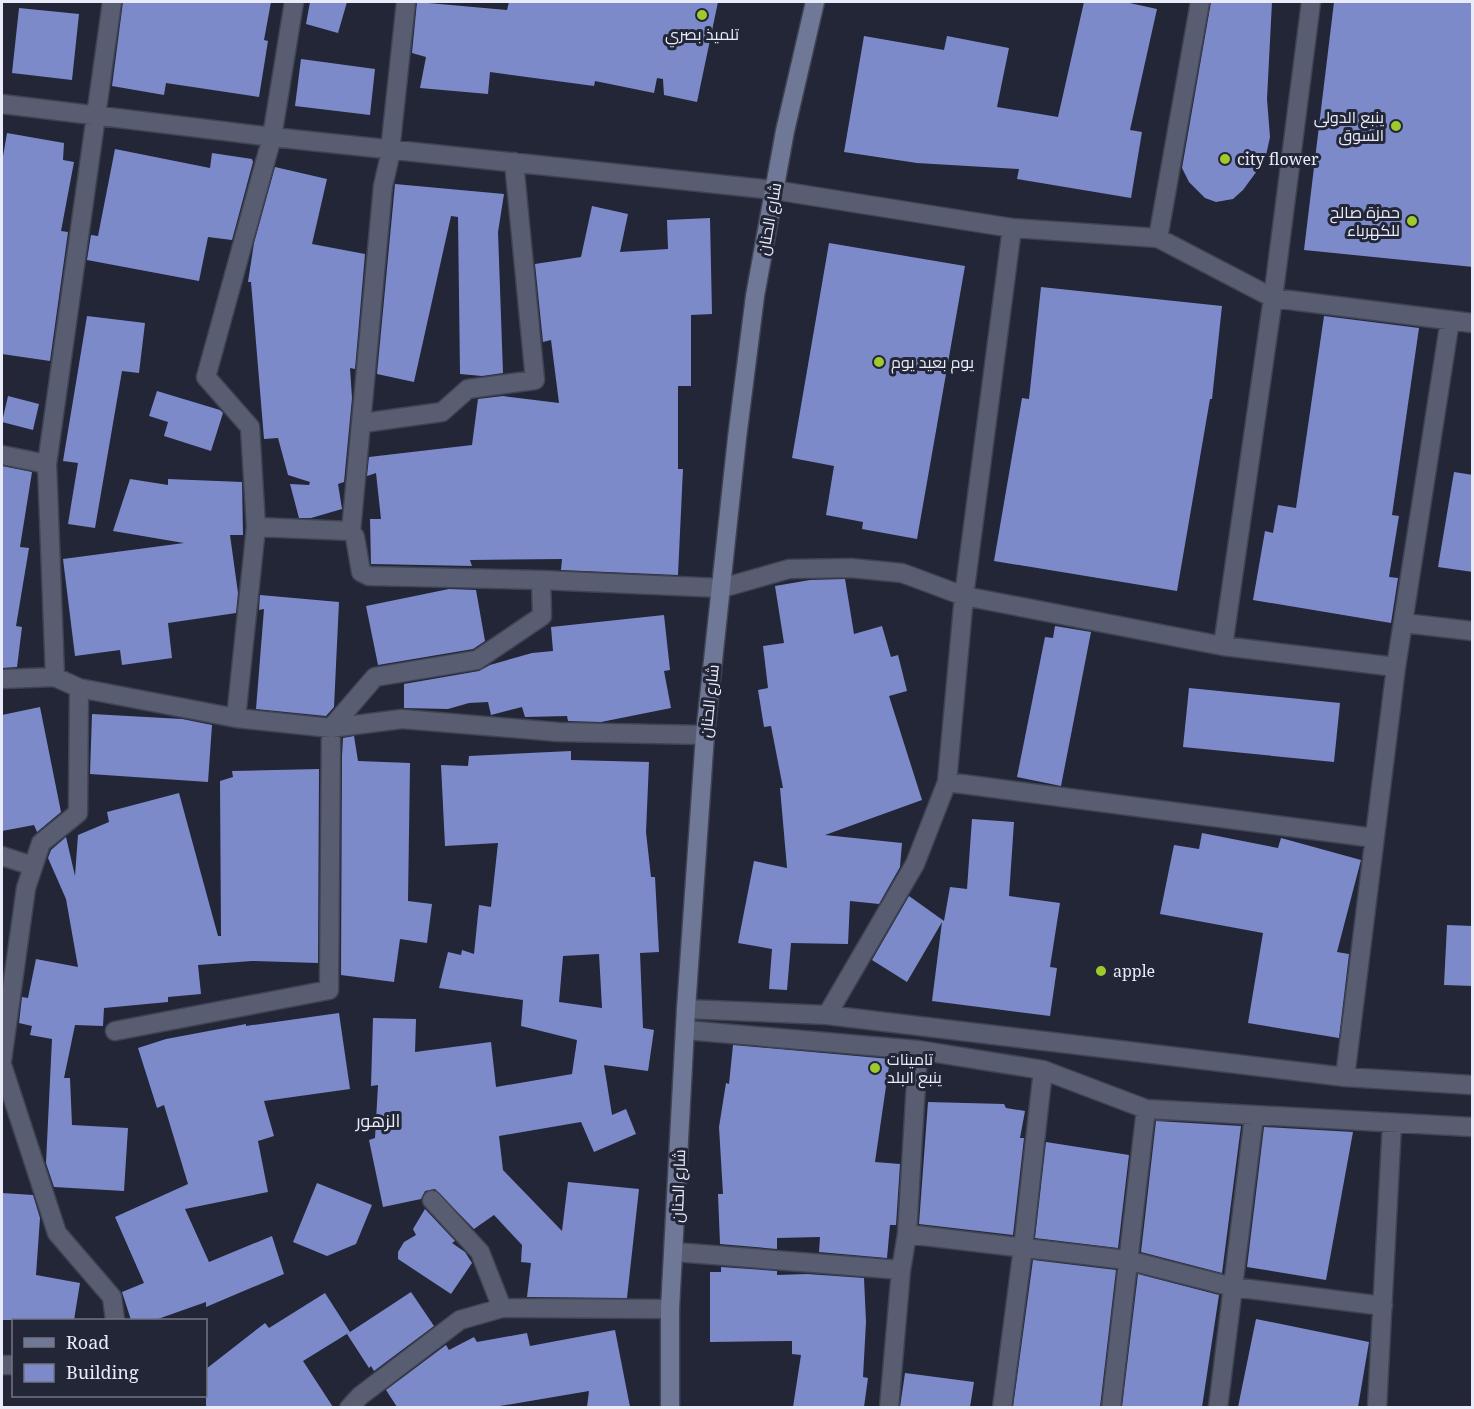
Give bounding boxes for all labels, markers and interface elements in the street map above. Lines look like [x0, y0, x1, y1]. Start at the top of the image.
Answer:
marker: تلميذ بصري [695, 8, 709, 22]
place label: تلميذ بصري [665, 23, 740, 48]
place label: ينبع الدولى السوق [1314, 106, 1385, 146]
marker: ينبع الدولى السوق [1389, 119, 1403, 133]
place label: city flower [1237, 148, 1319, 170]
marker: city flower [1218, 152, 1232, 166]
street label: شارع الحنان [752, 181, 787, 257]
place label: حمزة صالح للكهرباء [1330, 201, 1400, 241]
marker: حمزة صالح للكهرباء [1405, 214, 1419, 228]
place label: يوم بعيد يوم [891, 351, 975, 374]
marker: يوم بعيد يوم [872, 355, 886, 369]
street label: شارع الحنان [694, 663, 725, 739]
place label: apple [1113, 960, 1155, 982]
marker: apple [1094, 964, 1108, 978]
place label: تامينات ينبع البلد [887, 1048, 943, 1089]
marker: تامينات ينبع البلد [868, 1061, 882, 1075]
district label: الزهور [355, 1108, 400, 1132]
street label: شارع الحنان [666, 1149, 691, 1223]
legend [12, 1319, 207, 1397]
text: Road [66, 1330, 109, 1354]
text: Building [66, 1360, 139, 1384]

